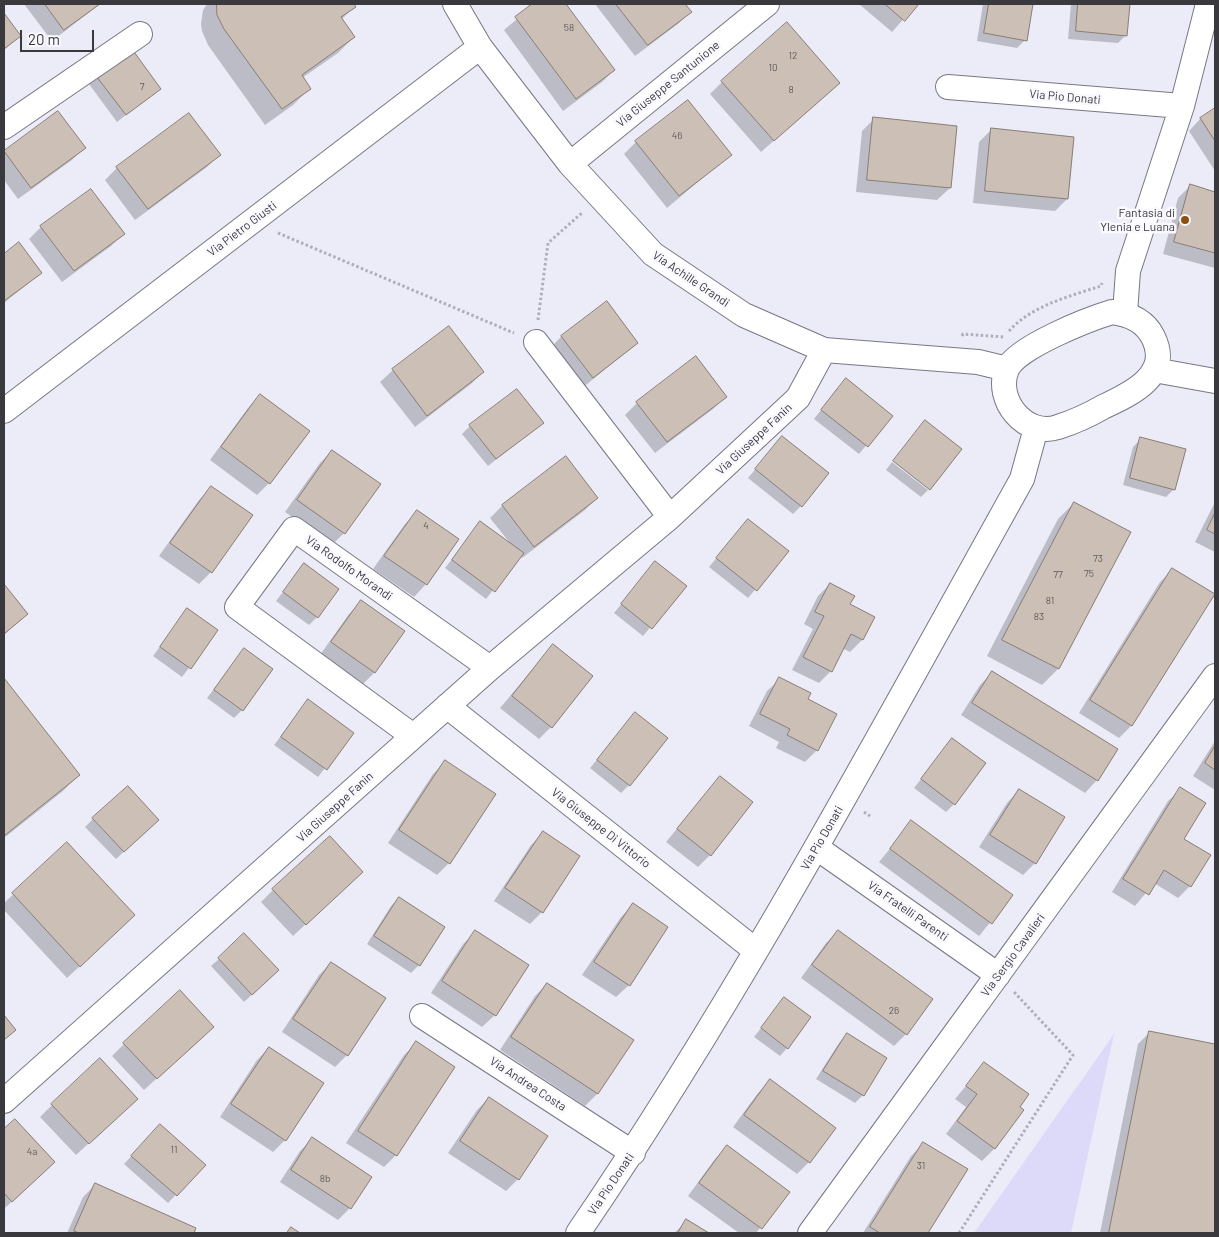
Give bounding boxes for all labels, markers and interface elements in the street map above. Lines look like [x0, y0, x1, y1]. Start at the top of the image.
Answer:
scale bar [22, 20, 96, 52]
house number: 58 [564, 22, 574, 34]
text: 20 m [28, 30, 60, 48]
street label: Via Giuseppe Santunione [613, 38, 723, 130]
house number: 12 [789, 50, 797, 62]
house number: 10 [768, 62, 778, 74]
house number: 7 [140, 81, 144, 93]
house number: 8 [788, 84, 794, 96]
street label: Via Pio Donati [1029, 87, 1101, 107]
house number: 46 [672, 130, 682, 142]
street label: Via Pietro Giusti [205, 198, 279, 260]
place label: Fantasia di Ylenia e Luana [1100, 206, 1175, 234]
marker: Fantasia di Ylenia e Luana [1179, 214, 1191, 226]
street label: Via Achille Grandi [650, 248, 732, 310]
street label: Via Giuseppe Fanin [713, 400, 795, 478]
house number: 4 [423, 520, 429, 532]
street label: Via Rodolfo Morandi [303, 533, 395, 603]
house number: 73 [1093, 553, 1103, 565]
house number: 75 [1084, 568, 1094, 580]
house number: 77 [1053, 569, 1063, 581]
house number: 81 [1046, 595, 1054, 607]
house number: 83 [1034, 611, 1044, 623]
street label: Via Giuseppe Fanin [294, 769, 376, 845]
street label: Via Giuseppe Di Vittorio [549, 785, 653, 871]
street label: Via Pio Donati [798, 803, 846, 873]
street label: Via Fratelli Parenti [865, 878, 951, 944]
street label: Via Sergio Cavalieri [978, 911, 1048, 999]
house number: 26 [889, 1005, 899, 1017]
street label: Via Andrea Costa [487, 1054, 569, 1114]
house number: 11 [170, 1144, 178, 1156]
house number: 4a [27, 1146, 37, 1158]
street label: Via Pio Donati [585, 1150, 637, 1218]
house number: 31 [917, 1160, 925, 1172]
house number: 8b [320, 1173, 330, 1185]

